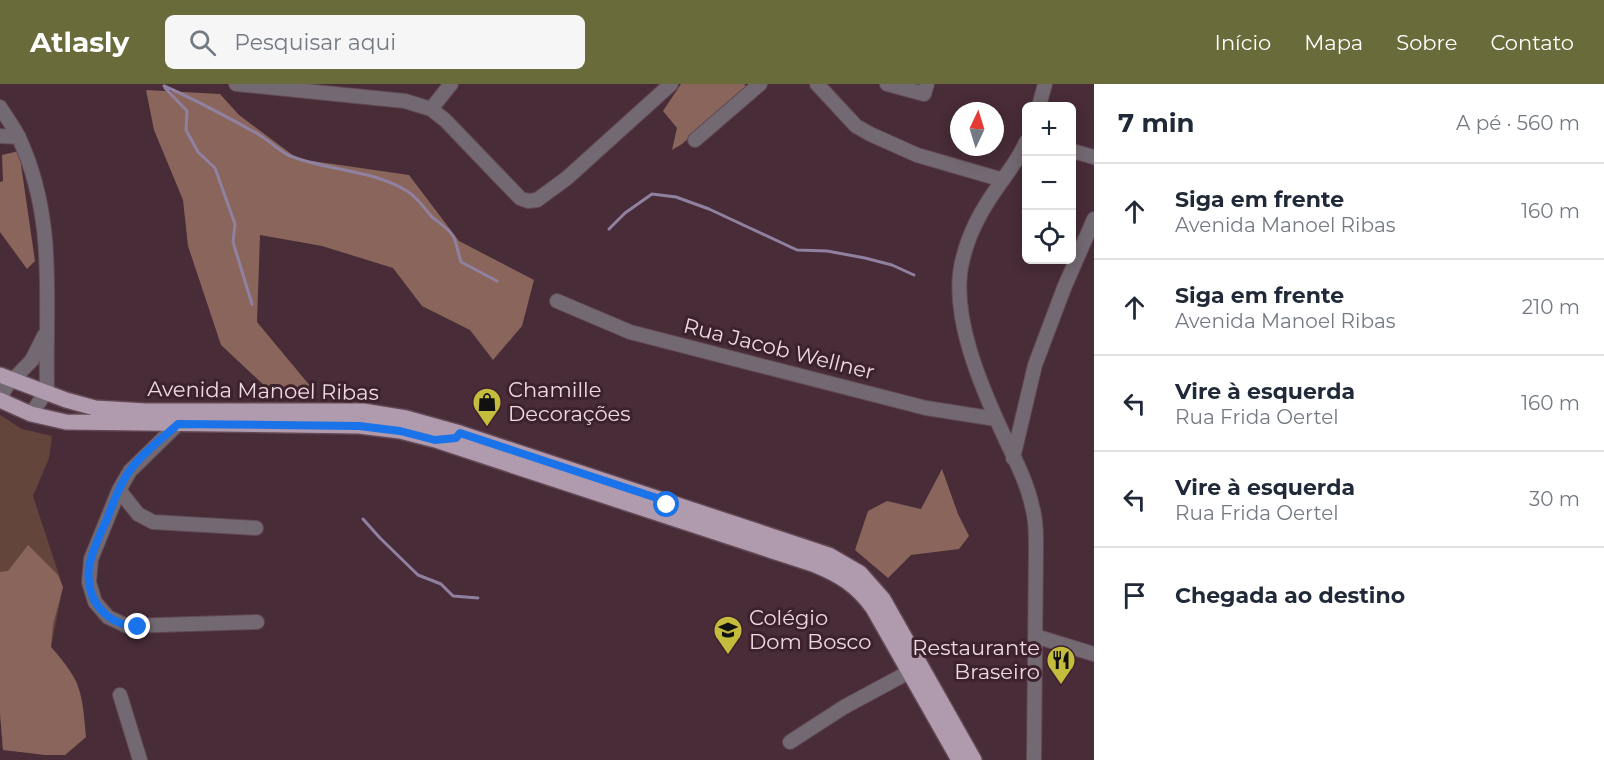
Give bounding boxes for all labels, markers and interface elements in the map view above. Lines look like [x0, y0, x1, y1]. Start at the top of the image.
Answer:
search box [165, 15, 585, 69]
text: Atlasly [30, 25, 129, 59]
icon: search [186, 26, 219, 59]
text: Pesquisar aqui [234, 29, 396, 56]
text: Início [1215, 30, 1271, 55]
text: Mapa [1304, 30, 1363, 55]
text: Sobre [1396, 30, 1457, 55]
text: Contato [1490, 30, 1574, 55]
north arrow [950, 102, 1004, 156]
map controls [1022, 102, 1076, 264]
button: + [1022, 102, 1076, 156]
text: 7 min [1118, 107, 1195, 139]
text: A pé · 560 m [1456, 111, 1580, 135]
button: − [1022, 156, 1076, 210]
text: Siga em frente [1175, 186, 1344, 213]
icon: ahead [1118, 195, 1151, 228]
text: 160 m [1521, 199, 1580, 223]
button: locate [1022, 210, 1076, 264]
text: Avenida Manoel Ribas [1175, 213, 1396, 237]
text: Siga em frente [1175, 282, 1344, 309]
icon: ahead [1118, 291, 1151, 324]
text: 210 m [1522, 295, 1580, 319]
text: Avenida Manoel Ribas [1175, 309, 1396, 333]
street label: Rua Jacob Wellner [681, 313, 877, 384]
street label: Avenida Manoel Ribas [147, 376, 379, 405]
place label: Chamille Decorações [508, 377, 631, 426]
text: Vire à esquerda [1175, 378, 1355, 405]
shop icon: Chamille Decorações [471, 386, 503, 428]
icon: left [1118, 387, 1151, 420]
text: 160 m [1521, 391, 1580, 415]
text: Rua Frida Oertel [1175, 405, 1339, 429]
text: Vire à esquerda [1175, 474, 1355, 501]
icon: left [1118, 483, 1151, 516]
text: 30 m [1529, 487, 1580, 511]
route start [653, 491, 679, 517]
text: Rua Frida Oertel [1175, 501, 1339, 525]
icon: arrive [1118, 579, 1151, 612]
text: Chegada ao destino [1175, 582, 1405, 609]
place label: Colégio Dom Bosco [749, 605, 871, 654]
route end [124, 613, 150, 639]
school or university icon: Colégio Dom Bosco [712, 614, 744, 656]
place label: Restaurante Braseiro [912, 635, 1040, 684]
restaurant icon: Restaurante Braseiro [1045, 644, 1077, 686]

